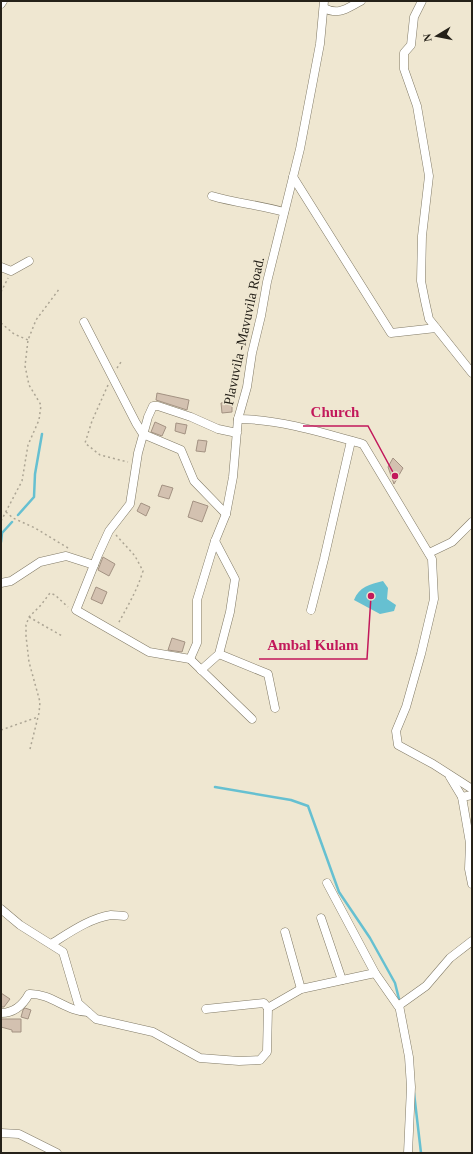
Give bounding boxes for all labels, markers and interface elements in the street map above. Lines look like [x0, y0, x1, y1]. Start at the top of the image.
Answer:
north arrow [417, 16, 457, 56]
text: N [421, 33, 434, 43]
street label: Plavuvila -Mavuvila Road. [221, 255, 267, 407]
callout: Church [303, 399, 368, 426]
text: Church [311, 404, 360, 420]
callout: Ambal Kulam [259, 632, 367, 659]
text: Ambal Kulam [267, 637, 359, 653]

